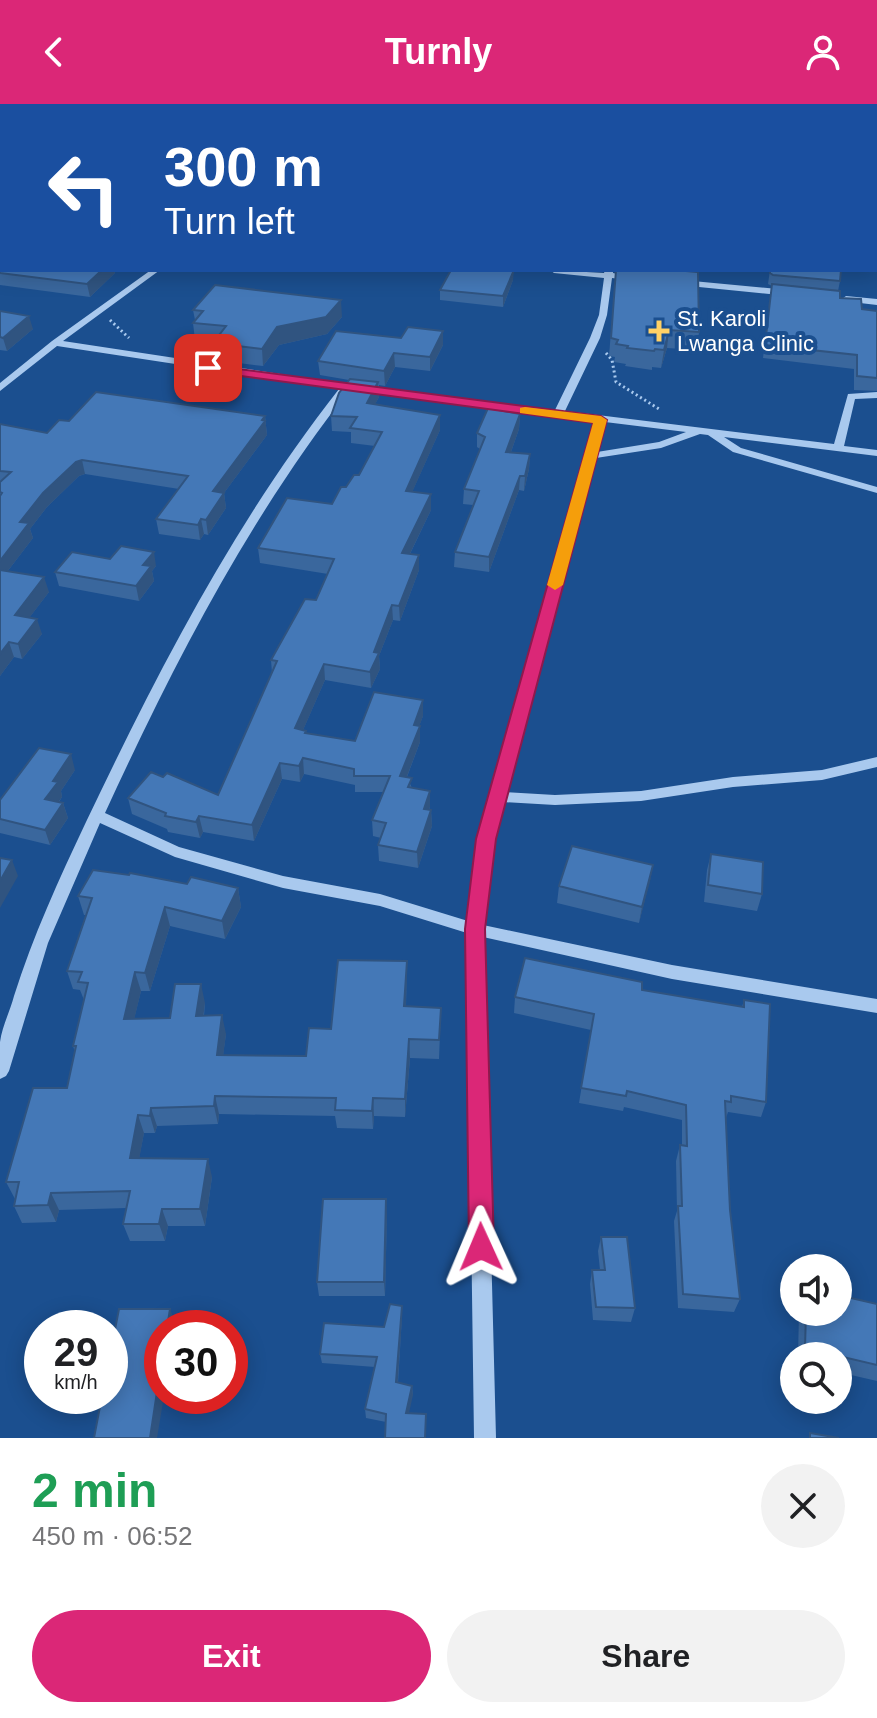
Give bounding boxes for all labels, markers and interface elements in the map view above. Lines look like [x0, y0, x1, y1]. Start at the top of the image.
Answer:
icon: back [32, 30, 76, 74]
icon: person [801, 30, 845, 74]
text: Turnly [385, 31, 492, 72]
text: 300 m [164, 135, 323, 198]
icon: left [32, 136, 136, 240]
text: Turn left [164, 201, 295, 242]
place label: St. Karoli Lwanga Clinic [677, 306, 814, 356]
marker: St. Karoli Lwanga Clinic [648, 320, 670, 342]
pin [174, 334, 242, 402]
icon: arrive [186, 346, 230, 390]
position arrow [439, 1205, 523, 1289]
map controls [780, 1254, 852, 1414]
button: sound [780, 1254, 852, 1326]
speed limit sign: 30 [144, 1310, 248, 1414]
text: 29 [54, 1330, 98, 1374]
button: search [780, 1342, 852, 1414]
text: km/h [54, 1371, 98, 1393]
text: 2 min [32, 1464, 157, 1517]
button: close [761, 1464, 845, 1548]
text: 450 m · 06:52 [32, 1521, 192, 1551]
button: Exit [32, 1610, 431, 1702]
button: Share [447, 1610, 845, 1702]

